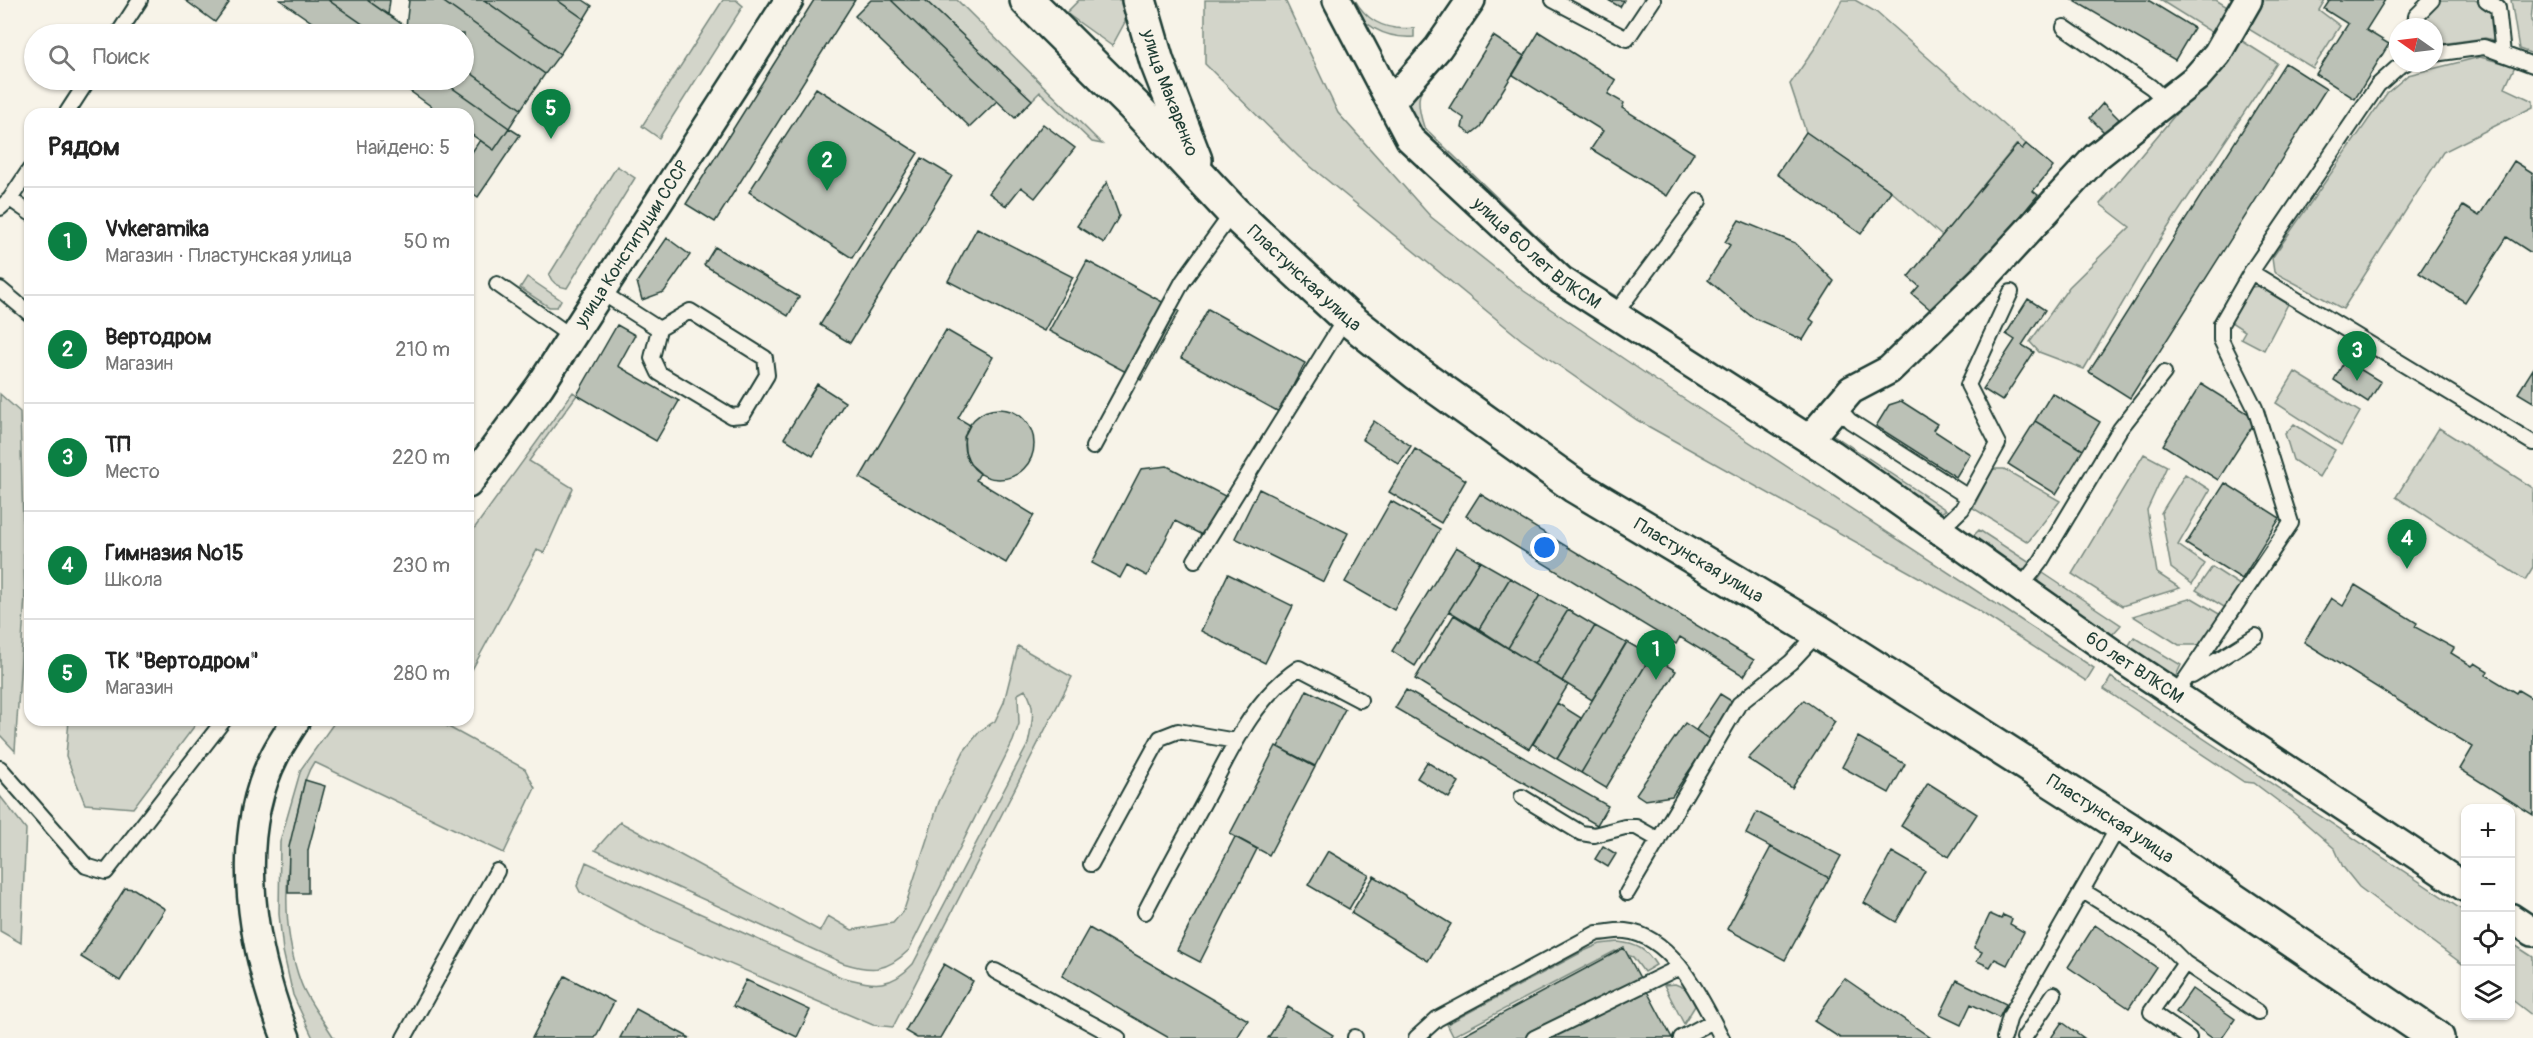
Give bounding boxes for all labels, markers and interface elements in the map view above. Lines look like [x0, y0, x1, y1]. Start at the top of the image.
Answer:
north arrow [2389, 18, 2443, 72]
search box [24, 24, 474, 90]
street label: улица Макаренко [1136, 26, 1204, 160]
icon: search [45, 41, 78, 74]
text: Поиск [93, 43, 150, 71]
pin: 5 [532, 90, 570, 139]
text: Рядом [48, 131, 120, 163]
text: Найдено: 5 [355, 135, 450, 160]
pin: 2 [808, 142, 846, 191]
street label: улица Конституции СССР [569, 156, 694, 332]
street label: улица 60 лет ВЛКСМ [1467, 192, 1605, 315]
text: Vvkeramika [105, 215, 209, 243]
street label: Пластунская улица [1242, 220, 1366, 337]
text: 1 [64, 229, 71, 254]
text: 50 m [403, 229, 450, 254]
text: Магазин · Пластунская улица [105, 243, 352, 268]
text: Вертодром [105, 323, 211, 351]
pin: 3 [2338, 332, 2376, 381]
text: 2 [62, 337, 73, 362]
text: 210 m [395, 337, 450, 362]
text: Магазин [105, 351, 173, 376]
text: ТП [105, 431, 130, 459]
text: 3 [62, 445, 73, 470]
text: 220 m [392, 445, 450, 470]
text: Место [105, 459, 160, 484]
street label: Пластунская улица [1630, 513, 1768, 608]
pin: 4 [2388, 520, 2426, 569]
your location [1530, 533, 1559, 562]
text: Гимназия №15 [105, 539, 244, 567]
text: 4 [62, 553, 73, 578]
text: 230 m [393, 553, 450, 578]
text: Школа [105, 567, 162, 592]
street label: 60 лет ВЛКСМ [2081, 626, 2188, 709]
pin: 1 [1636, 630, 1676, 680]
text: ТК "Вертодром" [105, 647, 259, 675]
text: 5 [62, 661, 73, 686]
text: 280 m [393, 661, 450, 686]
text: Магазин [105, 675, 173, 700]
street label: Пластунская улица [2042, 769, 2178, 869]
map controls [2461, 804, 2515, 1020]
button: + [2461, 804, 2515, 858]
button: − [2461, 858, 2515, 912]
button: locate [2461, 912, 2515, 966]
button: layers [2461, 966, 2515, 1020]

